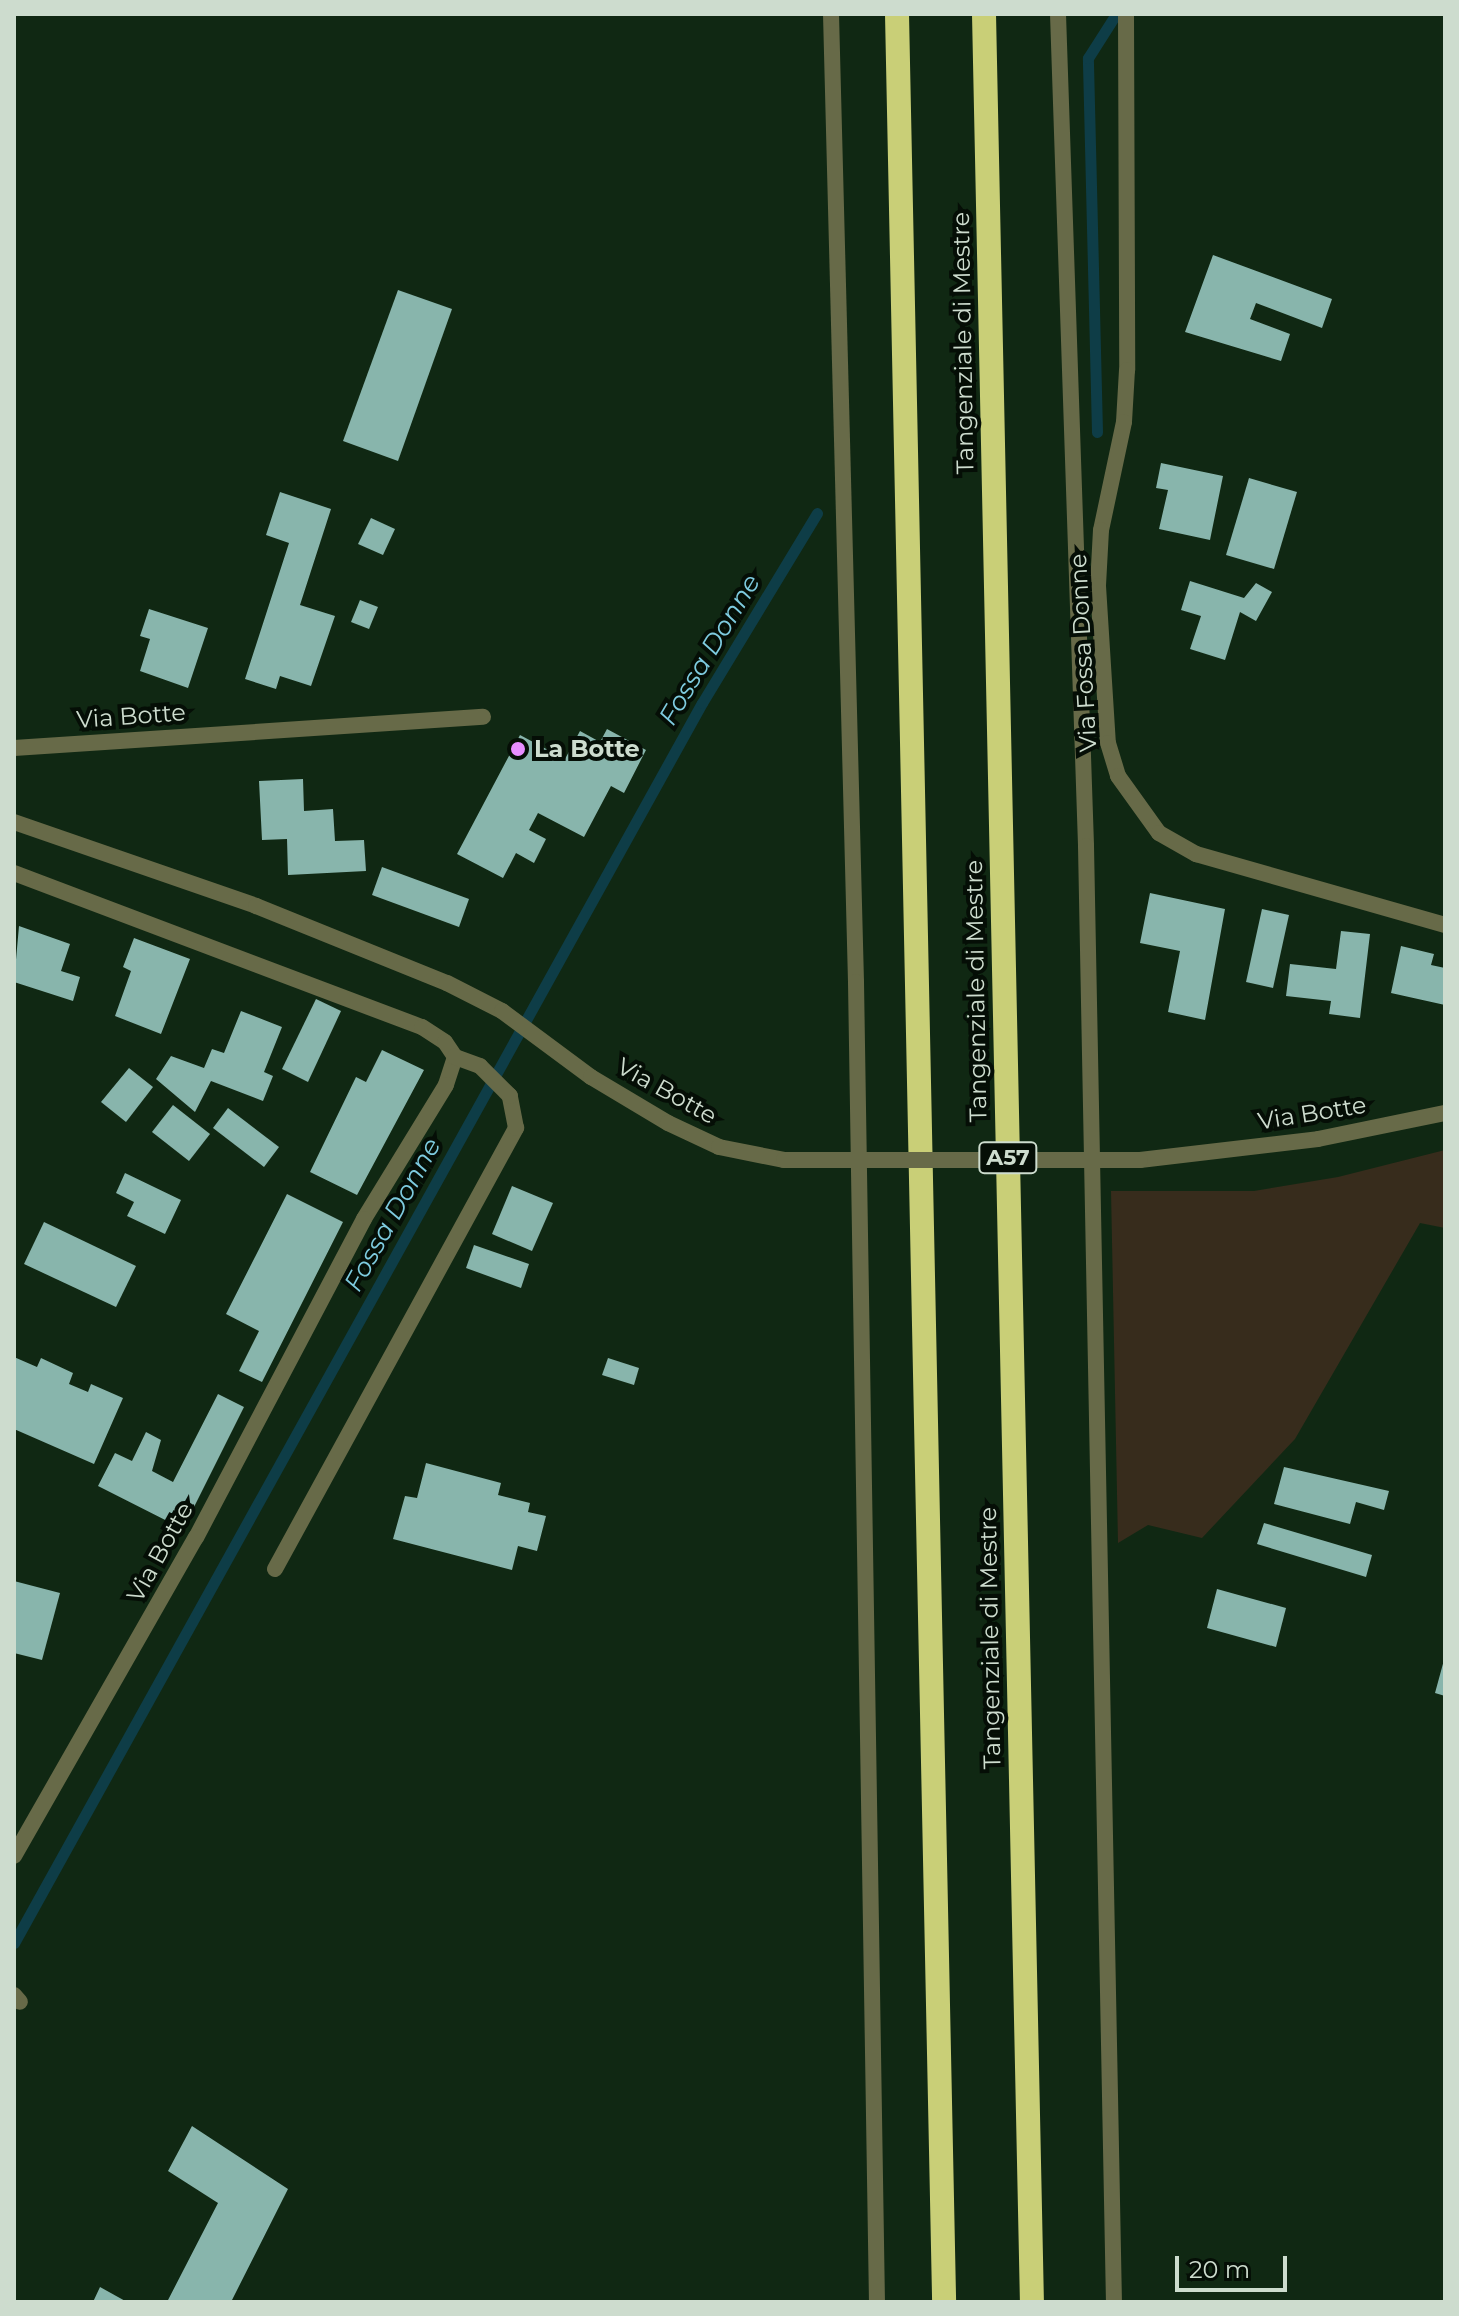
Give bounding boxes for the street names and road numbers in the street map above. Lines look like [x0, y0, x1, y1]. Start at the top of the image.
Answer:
street label: Tangenziale di Mestre [946, 212, 980, 474]
street label: Via Fossa Donne [1063, 553, 1103, 753]
street label: Via Botte [75, 698, 187, 734]
street label: Tangenziale di Mestre [959, 860, 993, 1122]
street label: Via Botte [612, 1052, 722, 1130]
street label: Via Botte [1256, 1090, 1368, 1136]
road number: A57 [978, 1140, 1038, 1176]
street label: Via Botte [121, 1497, 199, 1607]
street label: Tangenziale di Mestre [973, 1507, 1007, 1769]

